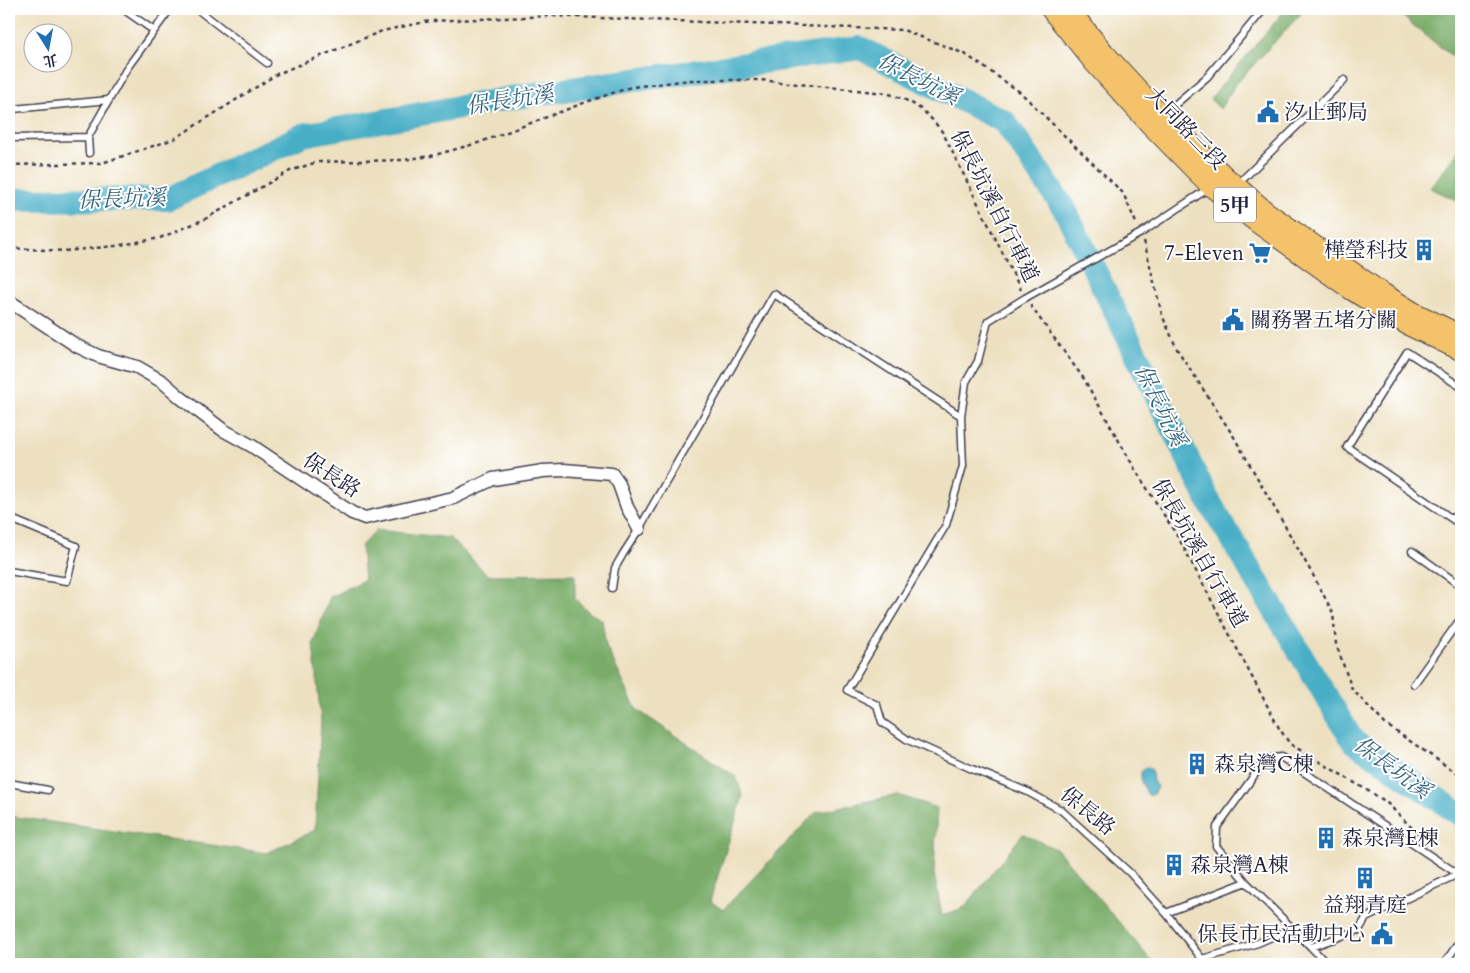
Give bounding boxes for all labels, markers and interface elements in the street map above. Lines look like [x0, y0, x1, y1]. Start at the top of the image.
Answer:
north arrow [22, 22, 72, 72]
water label: 保長坑溪 [873, 46, 966, 113]
text: 北 [42, 50, 59, 71]
water label: 保長坑溪 [464, 78, 558, 122]
street label: 大同路三段 [1139, 81, 1233, 176]
place label: 汐止郵局 [1284, 98, 1368, 127]
public building icon: 汐止郵局 [1255, 99, 1281, 125]
street label: 保長坑溪自行車道 [943, 125, 1046, 288]
water label: 保長坑溪 [78, 182, 169, 216]
road number: 5甲 [1214, 188, 1256, 222]
place label: 樺瑩科技 [1324, 236, 1408, 265]
building icon: 樺瑩科技 [1411, 237, 1437, 263]
place label: 7-Eleven [1164, 239, 1244, 268]
supermarket icon: 7-Eleven [1247, 240, 1273, 266]
place label: 關務署五堵分關 [1250, 306, 1397, 335]
public building icon: 關務署五堵分關 [1220, 307, 1246, 333]
water label: 保長坑溪 [1127, 359, 1194, 453]
street label: 保長路 [297, 446, 366, 505]
street label: 保長坑溪自行車道 [1145, 473, 1254, 633]
water label: 保長坑溪 [1348, 730, 1438, 807]
place label: 森泉灣C棟 [1214, 750, 1314, 779]
building icon: 森泉灣C棟 [1184, 751, 1210, 777]
street label: 保長路 [1054, 780, 1121, 842]
place label: 森泉灣E棟 [1342, 824, 1439, 853]
building icon: 森泉灣E棟 [1313, 825, 1339, 851]
place label: 森泉灣A棟 [1190, 851, 1289, 880]
building icon: 森泉灣A棟 [1161, 852, 1187, 878]
building icon: 益翔青庭 [1352, 865, 1378, 891]
place label: 益翔青庭 [1323, 891, 1407, 920]
place label: 保長市民活動中心 [1197, 920, 1365, 949]
public building icon: 保長市民活動中心 [1369, 921, 1395, 947]

